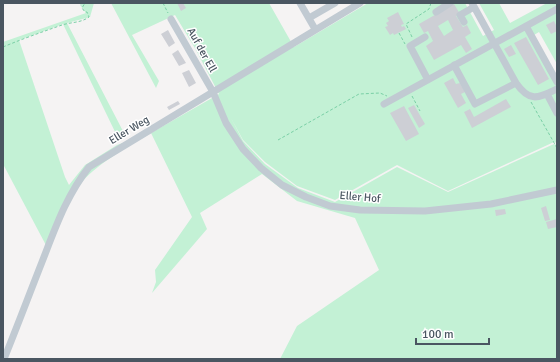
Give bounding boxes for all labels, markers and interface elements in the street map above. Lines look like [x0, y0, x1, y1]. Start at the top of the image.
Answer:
street label: Auf der Ell [184, 25, 220, 75]
street label: Eller Weg [107, 113, 152, 147]
street label: Eller Hof [339, 189, 382, 205]
scale bar [416, 320, 489, 346]
text: 100 m [422, 327, 454, 342]

